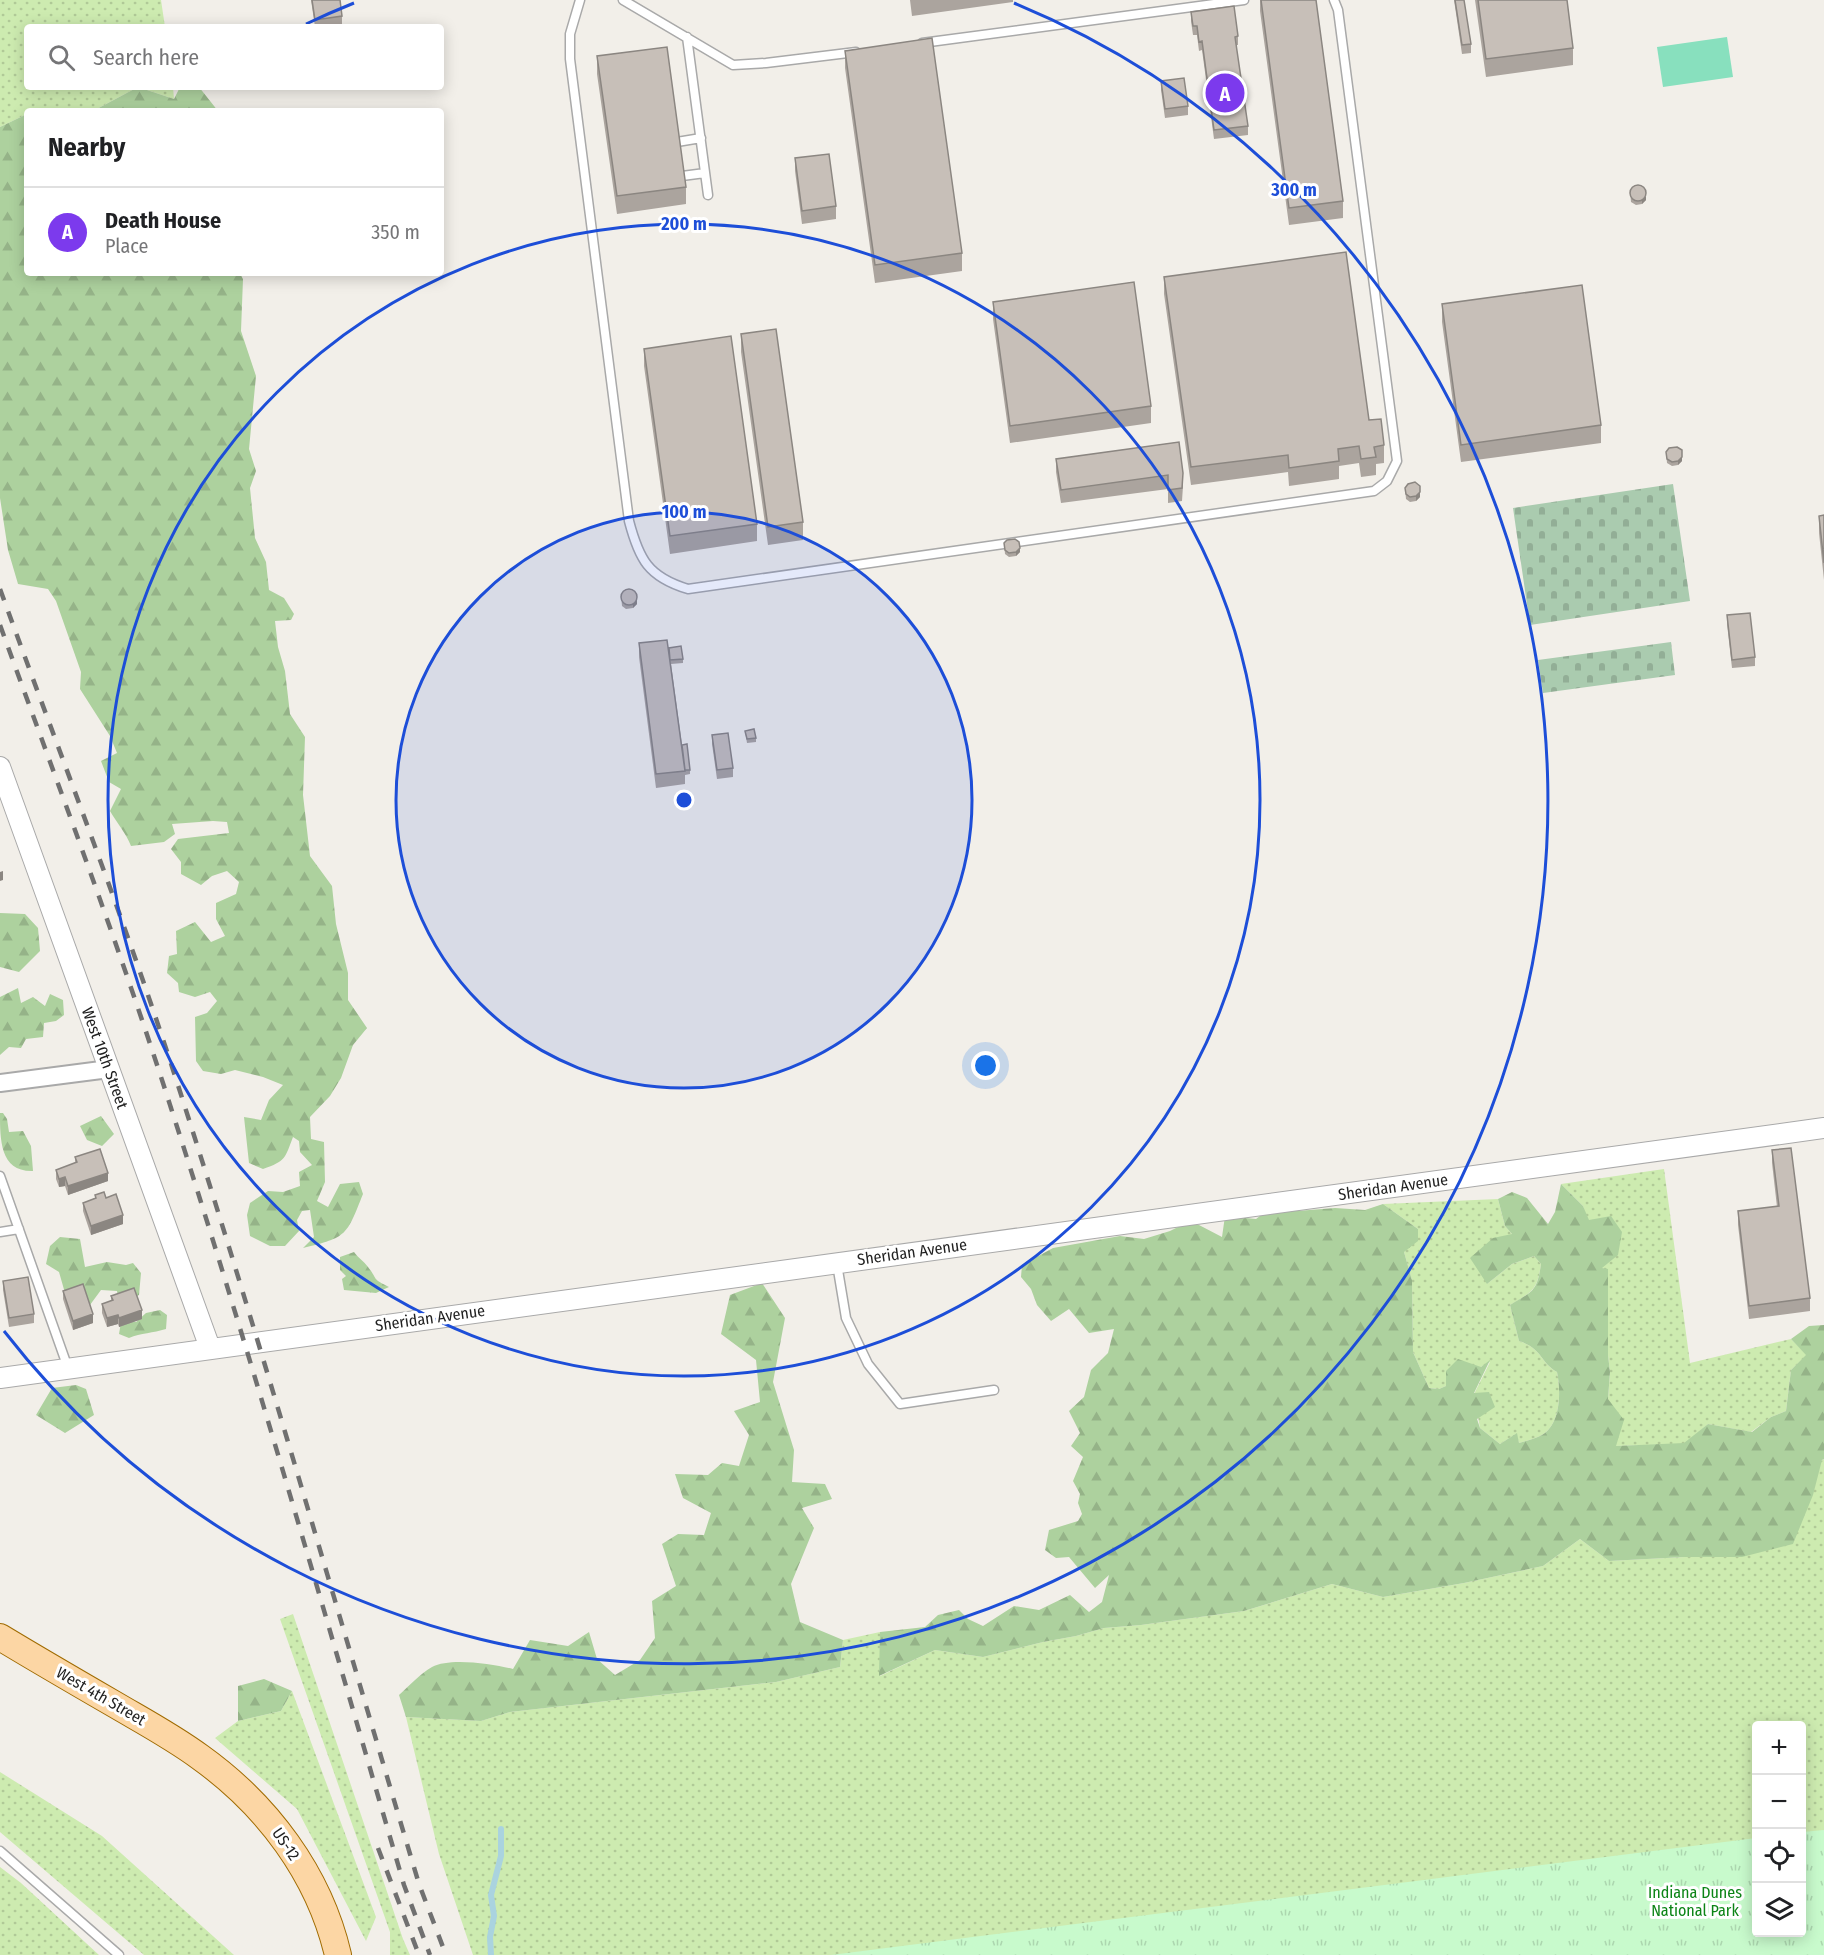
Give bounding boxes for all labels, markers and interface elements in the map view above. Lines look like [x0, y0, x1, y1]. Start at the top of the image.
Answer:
search box [24, 24, 444, 90]
icon: search [45, 41, 78, 74]
text: Search here [93, 44, 199, 71]
pin: A [1206, 70, 1244, 116]
text: Nearby [48, 132, 125, 163]
text: 300 m [1270, 179, 1317, 201]
text: Death House [105, 207, 221, 234]
text: 200 m [660, 213, 707, 235]
text: A [62, 220, 73, 244]
text: 350 m [371, 220, 420, 244]
text: Place [105, 234, 148, 258]
text: 100 m [662, 501, 706, 523]
centre of rings [674, 790, 694, 810]
street label: West 10th Street [78, 1005, 132, 1112]
your location [971, 1051, 1000, 1080]
street label: Sheridan Avenue [1337, 1170, 1449, 1204]
street label: Sheridan Avenue [856, 1235, 968, 1269]
street label: Sheridan Avenue [374, 1301, 486, 1335]
street label: West 4th Street [53, 1663, 150, 1730]
map controls [1752, 1721, 1806, 1937]
button: + [1752, 1721, 1806, 1775]
button: − [1752, 1775, 1806, 1829]
street label: US-12 [268, 1824, 304, 1864]
button: locate [1752, 1829, 1806, 1883]
park label: Indiana Dunes National Park [1648, 1883, 1742, 1920]
button: layers [1752, 1883, 1806, 1937]

